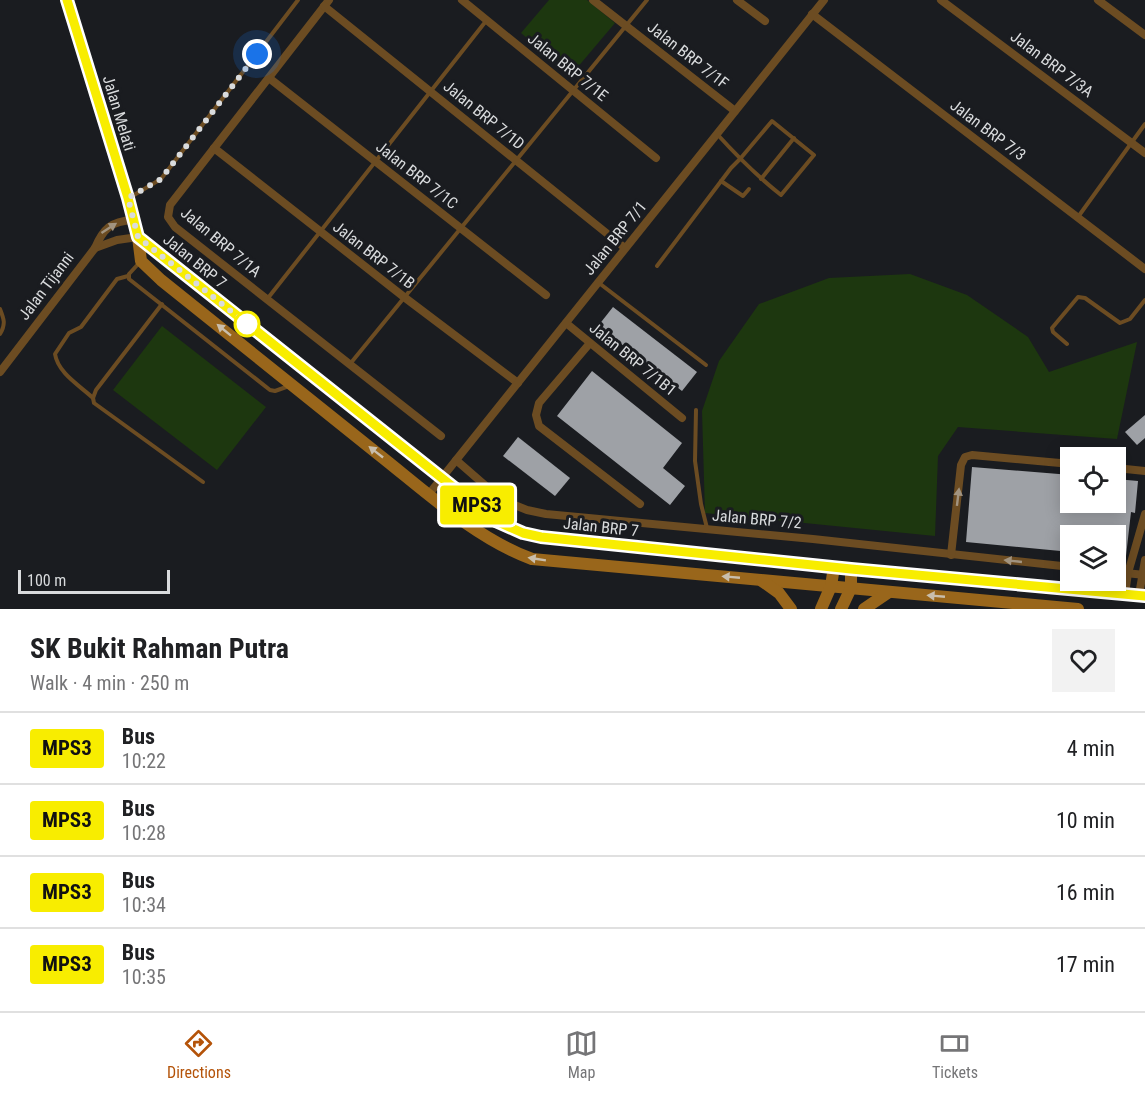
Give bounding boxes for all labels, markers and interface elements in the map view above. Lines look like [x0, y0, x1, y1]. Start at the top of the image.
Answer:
street label: Jalan BRP 7/1F [644, 18, 732, 93]
street label: Jalan BRP 7/3A [1007, 27, 1097, 101]
street label: Jalan BRP 7/1E [524, 29, 612, 105]
your location [242, 39, 272, 69]
street label: Jalan Melati [99, 73, 139, 153]
street label: Jalan BRP 7/1D [440, 77, 528, 153]
street label: Jalan BRP 7/3 [946, 95, 1030, 165]
street label: Jalan BRP 7/1C [372, 137, 462, 213]
street label: Jalan BRP 7/1 [579, 197, 651, 279]
street label: Jalan BRP 7/1A [177, 203, 265, 281]
street label: Jalan BRP 7/1B [329, 217, 419, 293]
one-way arrow [101, 223, 117, 234]
street label: Jalan BRP 7 [159, 230, 231, 292]
street label: Jalan Tijanni [14, 248, 78, 324]
unlabelled marker [234, 311, 260, 337]
street label: Jalan BRP 7/1B1 [586, 318, 680, 400]
one-way arrow [216, 324, 232, 337]
one-way arrow [368, 446, 384, 459]
map controls [1060, 447, 1126, 591]
button: locate [1060, 447, 1126, 513]
line badge: MPS3 [435, 486, 519, 524]
one-way arrow [953, 487, 962, 506]
text: MPS3 [452, 493, 502, 517]
street label: Jalan BRP 7/2 [712, 506, 803, 532]
street label: Jalan BRP 7 [562, 514, 640, 540]
button: layers [1060, 525, 1126, 591]
one-way arrow [528, 554, 547, 563]
one-way arrow [1003, 556, 1022, 566]
scale bar [18, 567, 170, 594]
text: 100 m [27, 571, 66, 590]
one-way arrow [722, 572, 741, 582]
one-way arrow [927, 591, 946, 601]
button: heart [1052, 629, 1115, 692]
text: SK Bukit Rahman Putra [30, 632, 289, 665]
text: Walk · 4 min · 250 m [30, 671, 189, 695]
text: Bus [122, 724, 155, 749]
text: MPS3 [42, 736, 92, 760]
text: 4 min [1067, 736, 1115, 761]
text: 10:22 [122, 749, 166, 773]
text: Bus [122, 796, 155, 821]
text: MPS3 [42, 808, 92, 832]
text: 10 min [1056, 808, 1115, 833]
text: 10:28 [122, 821, 166, 845]
text: Bus [122, 868, 155, 893]
text: MPS3 [42, 880, 92, 904]
text: 16 min [1056, 880, 1115, 905]
text: 10:34 [122, 893, 166, 917]
text: Bus [122, 940, 155, 965]
text: MPS3 [42, 952, 92, 976]
text: 17 min [1056, 952, 1115, 977]
text: 10:35 [122, 965, 166, 989]
tab: Directions [167, 1027, 231, 1082]
tab: Map [565, 1027, 598, 1082]
tab: Tickets [932, 1027, 978, 1082]

